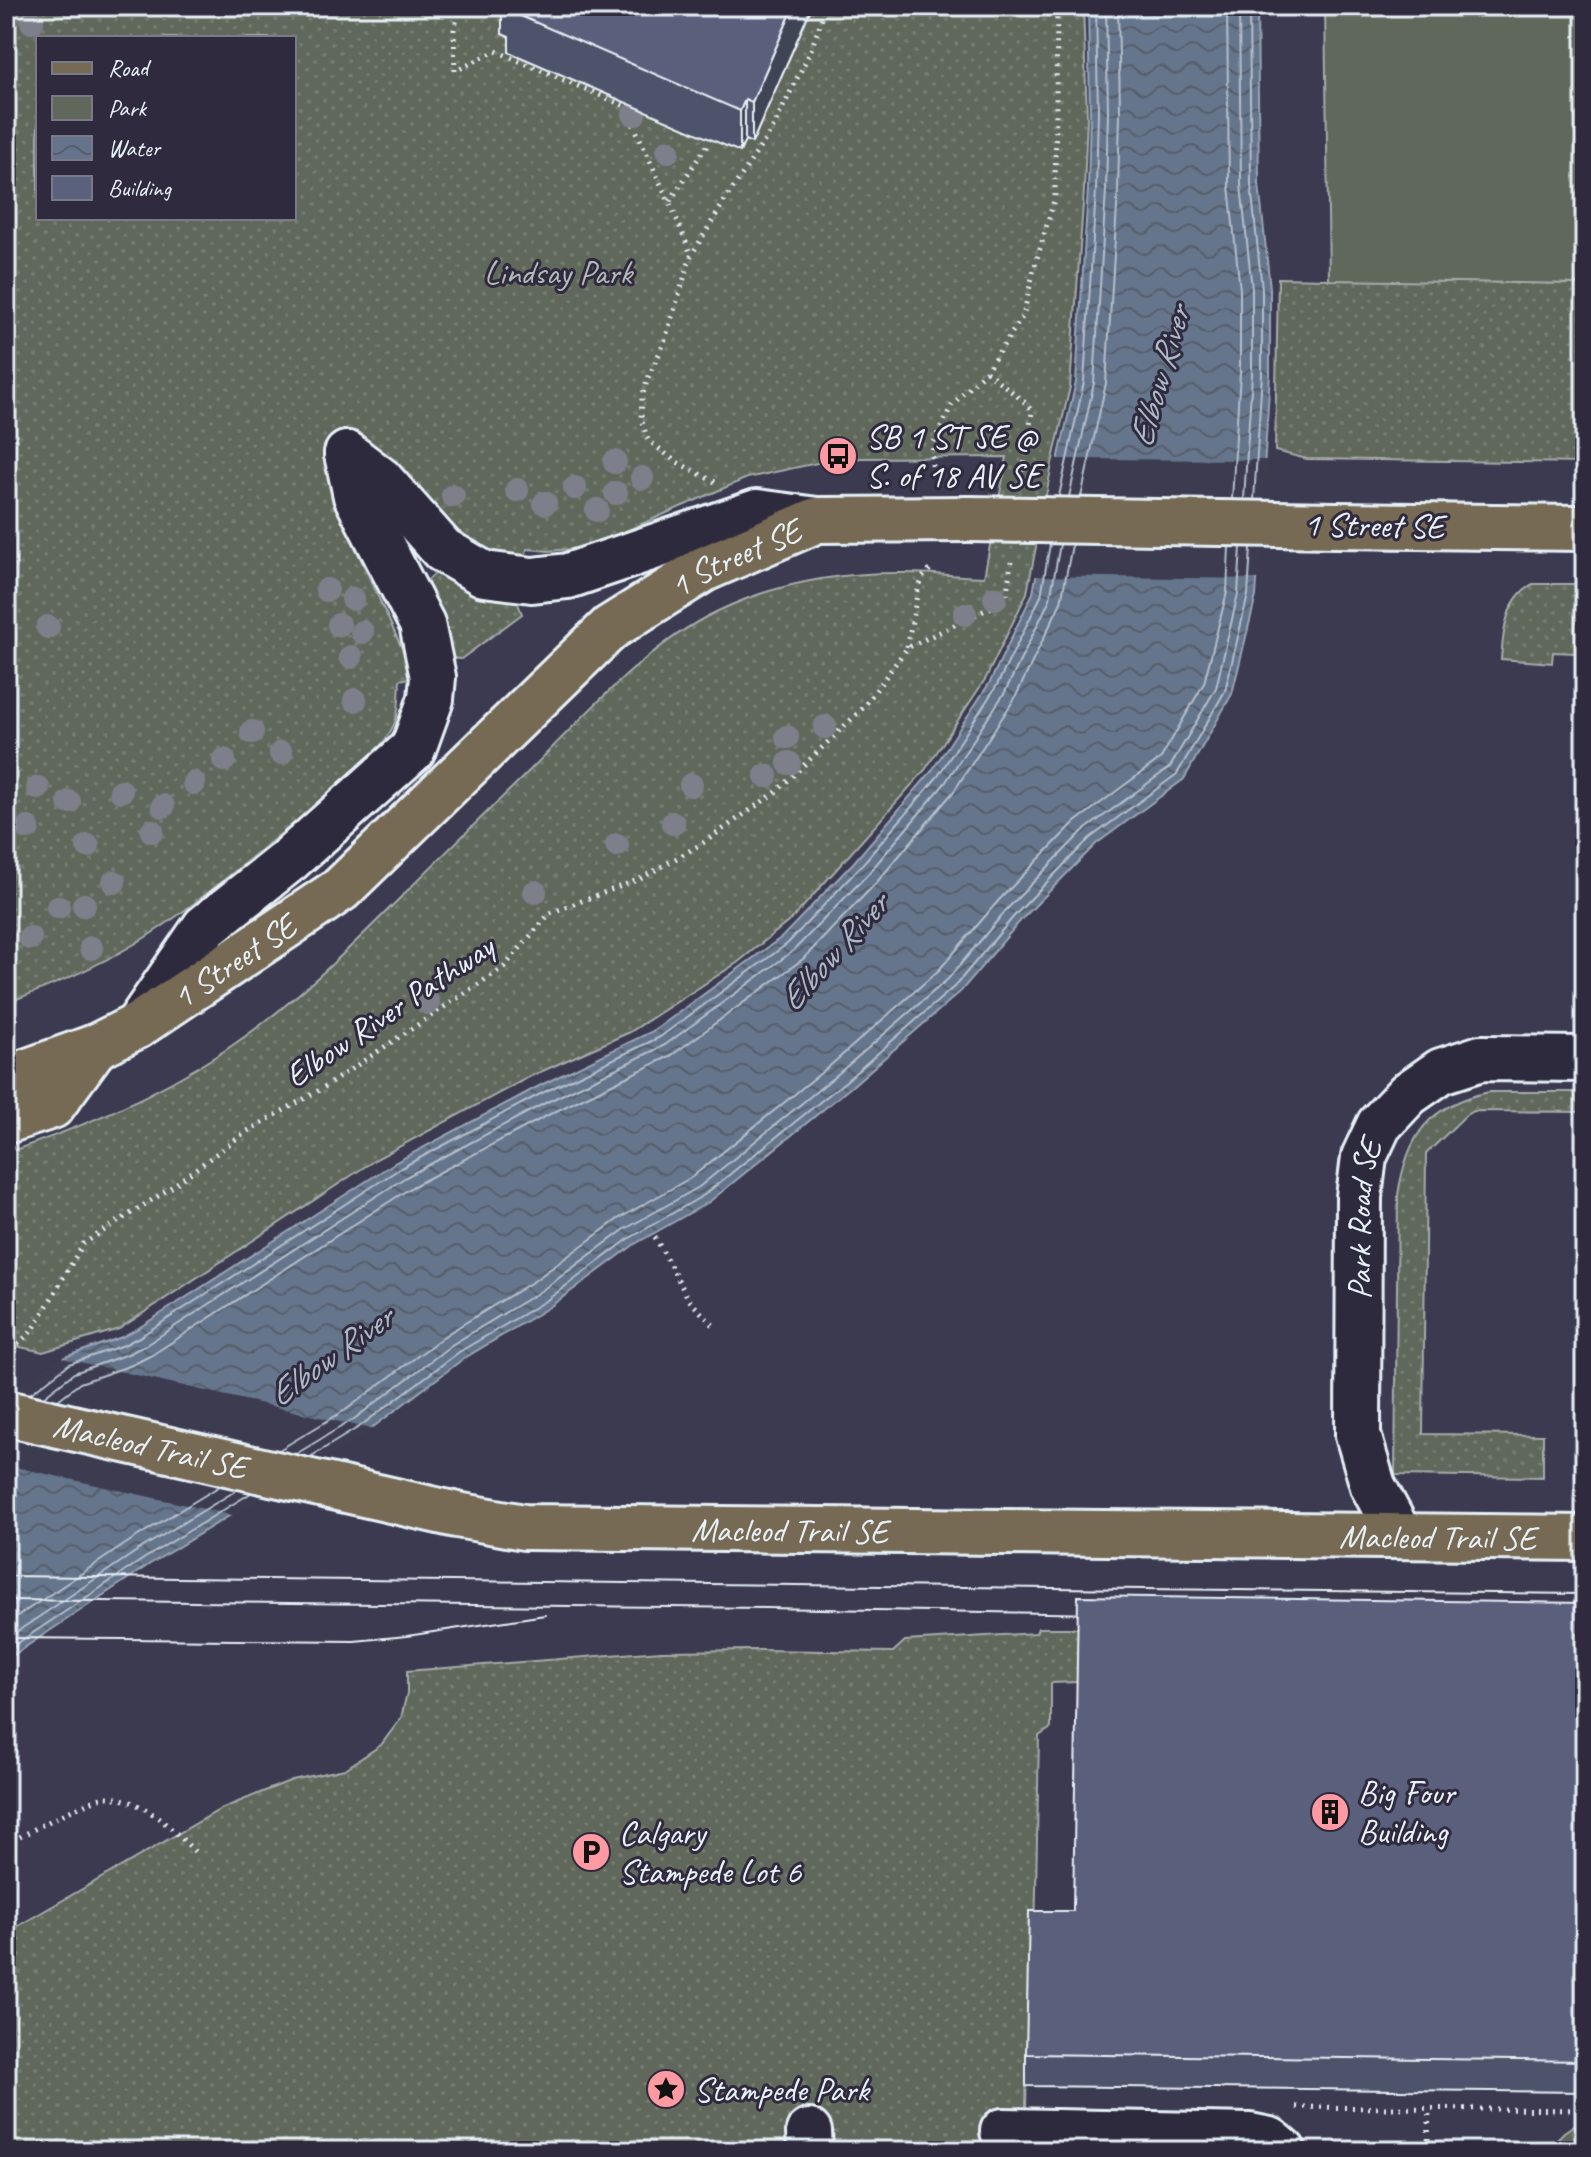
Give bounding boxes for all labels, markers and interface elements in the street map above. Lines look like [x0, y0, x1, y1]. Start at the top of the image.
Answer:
legend [36, 36, 296, 220]
text: Road [108, 53, 152, 83]
text: Park [108, 93, 148, 123]
text: Water [108, 133, 163, 163]
text: Building [108, 173, 173, 203]
park label: Lindsay Park [484, 251, 635, 294]
water label: Elbow River [1117, 297, 1202, 452]
place label: SB 1 ST SE @ S. of 18 AV SE [866, 415, 1045, 497]
bus stop icon: SB 1 ST SE @ S. of 18 AV SE [817, 435, 859, 477]
street label: 1 Street SE [1304, 502, 1448, 548]
street label: 1 Street SE [661, 507, 811, 607]
water label: Elbow River [768, 880, 901, 1021]
street label: 1 Street SE [164, 902, 307, 1018]
street label: Elbow River Pathway [276, 923, 505, 1097]
street label: Park Road SE [1337, 1128, 1393, 1300]
water label: Elbow River [258, 1292, 406, 1417]
street label: Macleod Trail SE [50, 1403, 255, 1489]
street label: Macleod Trail SE [691, 1507, 892, 1552]
street label: Macleod Trail SE [1339, 1514, 1540, 1559]
place label: Big Four Building [1358, 1771, 1457, 1853]
building icon: Big Four Building [1309, 1791, 1351, 1833]
place label: Calgary Stampede Lot 6 [619, 1811, 803, 1893]
parking icon: Calgary Stampede Lot 6 [570, 1831, 612, 1873]
place icon: Stampede Park [645, 2068, 687, 2110]
place label: Stampede Park [694, 2068, 871, 2111]

